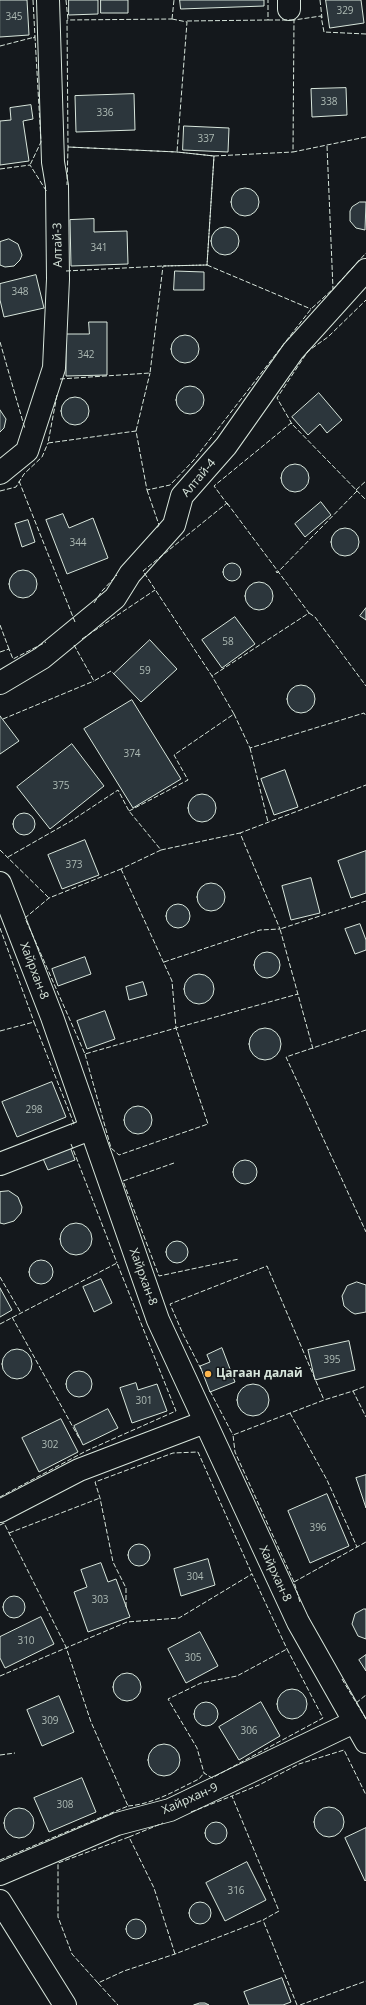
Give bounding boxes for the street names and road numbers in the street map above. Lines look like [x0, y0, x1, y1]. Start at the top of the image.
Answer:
street label: Алтай-3 [50, 222, 66, 268]
street label: Алтай-4 [179, 456, 219, 500]
street label: Хайрхан-8 [17, 940, 51, 1002]
street label: Хайрхан-8 [126, 1246, 160, 1308]
street label: Хайрхан-8 [256, 1544, 294, 1604]
street label: Хайрхан-9 [160, 1780, 220, 1818]

